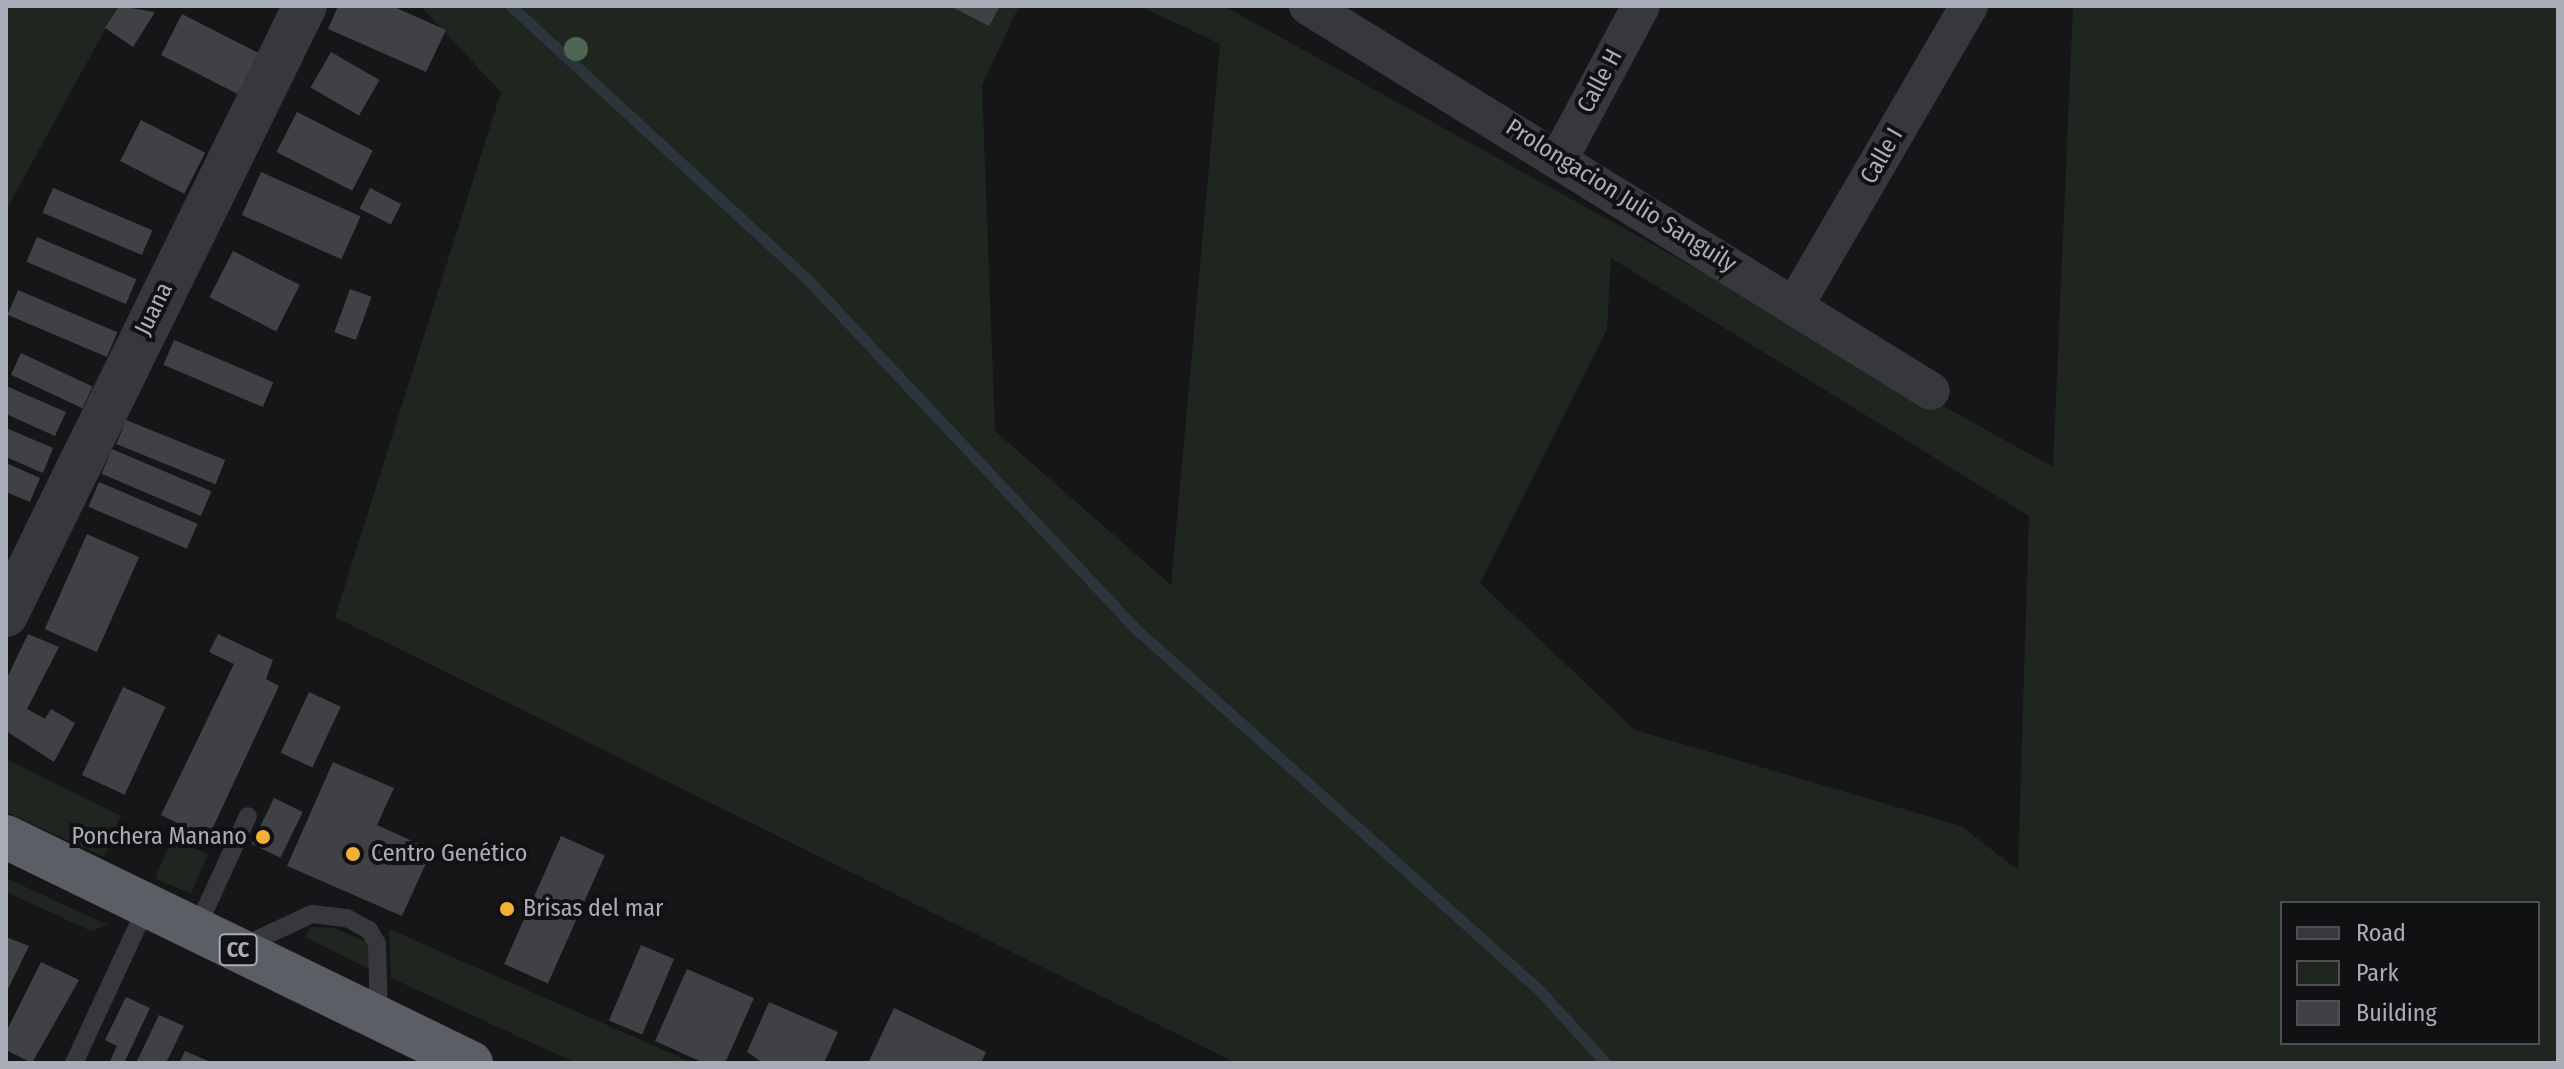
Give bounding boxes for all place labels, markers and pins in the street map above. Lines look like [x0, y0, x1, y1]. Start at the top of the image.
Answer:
place label: Ponchera Manano [72, 823, 247, 851]
marker: Ponchera Manano [254, 828, 272, 846]
place label: Centro Genético [371, 840, 527, 868]
marker: Centro Genético [342, 843, 364, 865]
place label: Brisas del mar [523, 895, 663, 923]
marker: Brisas del mar [498, 900, 516, 918]

